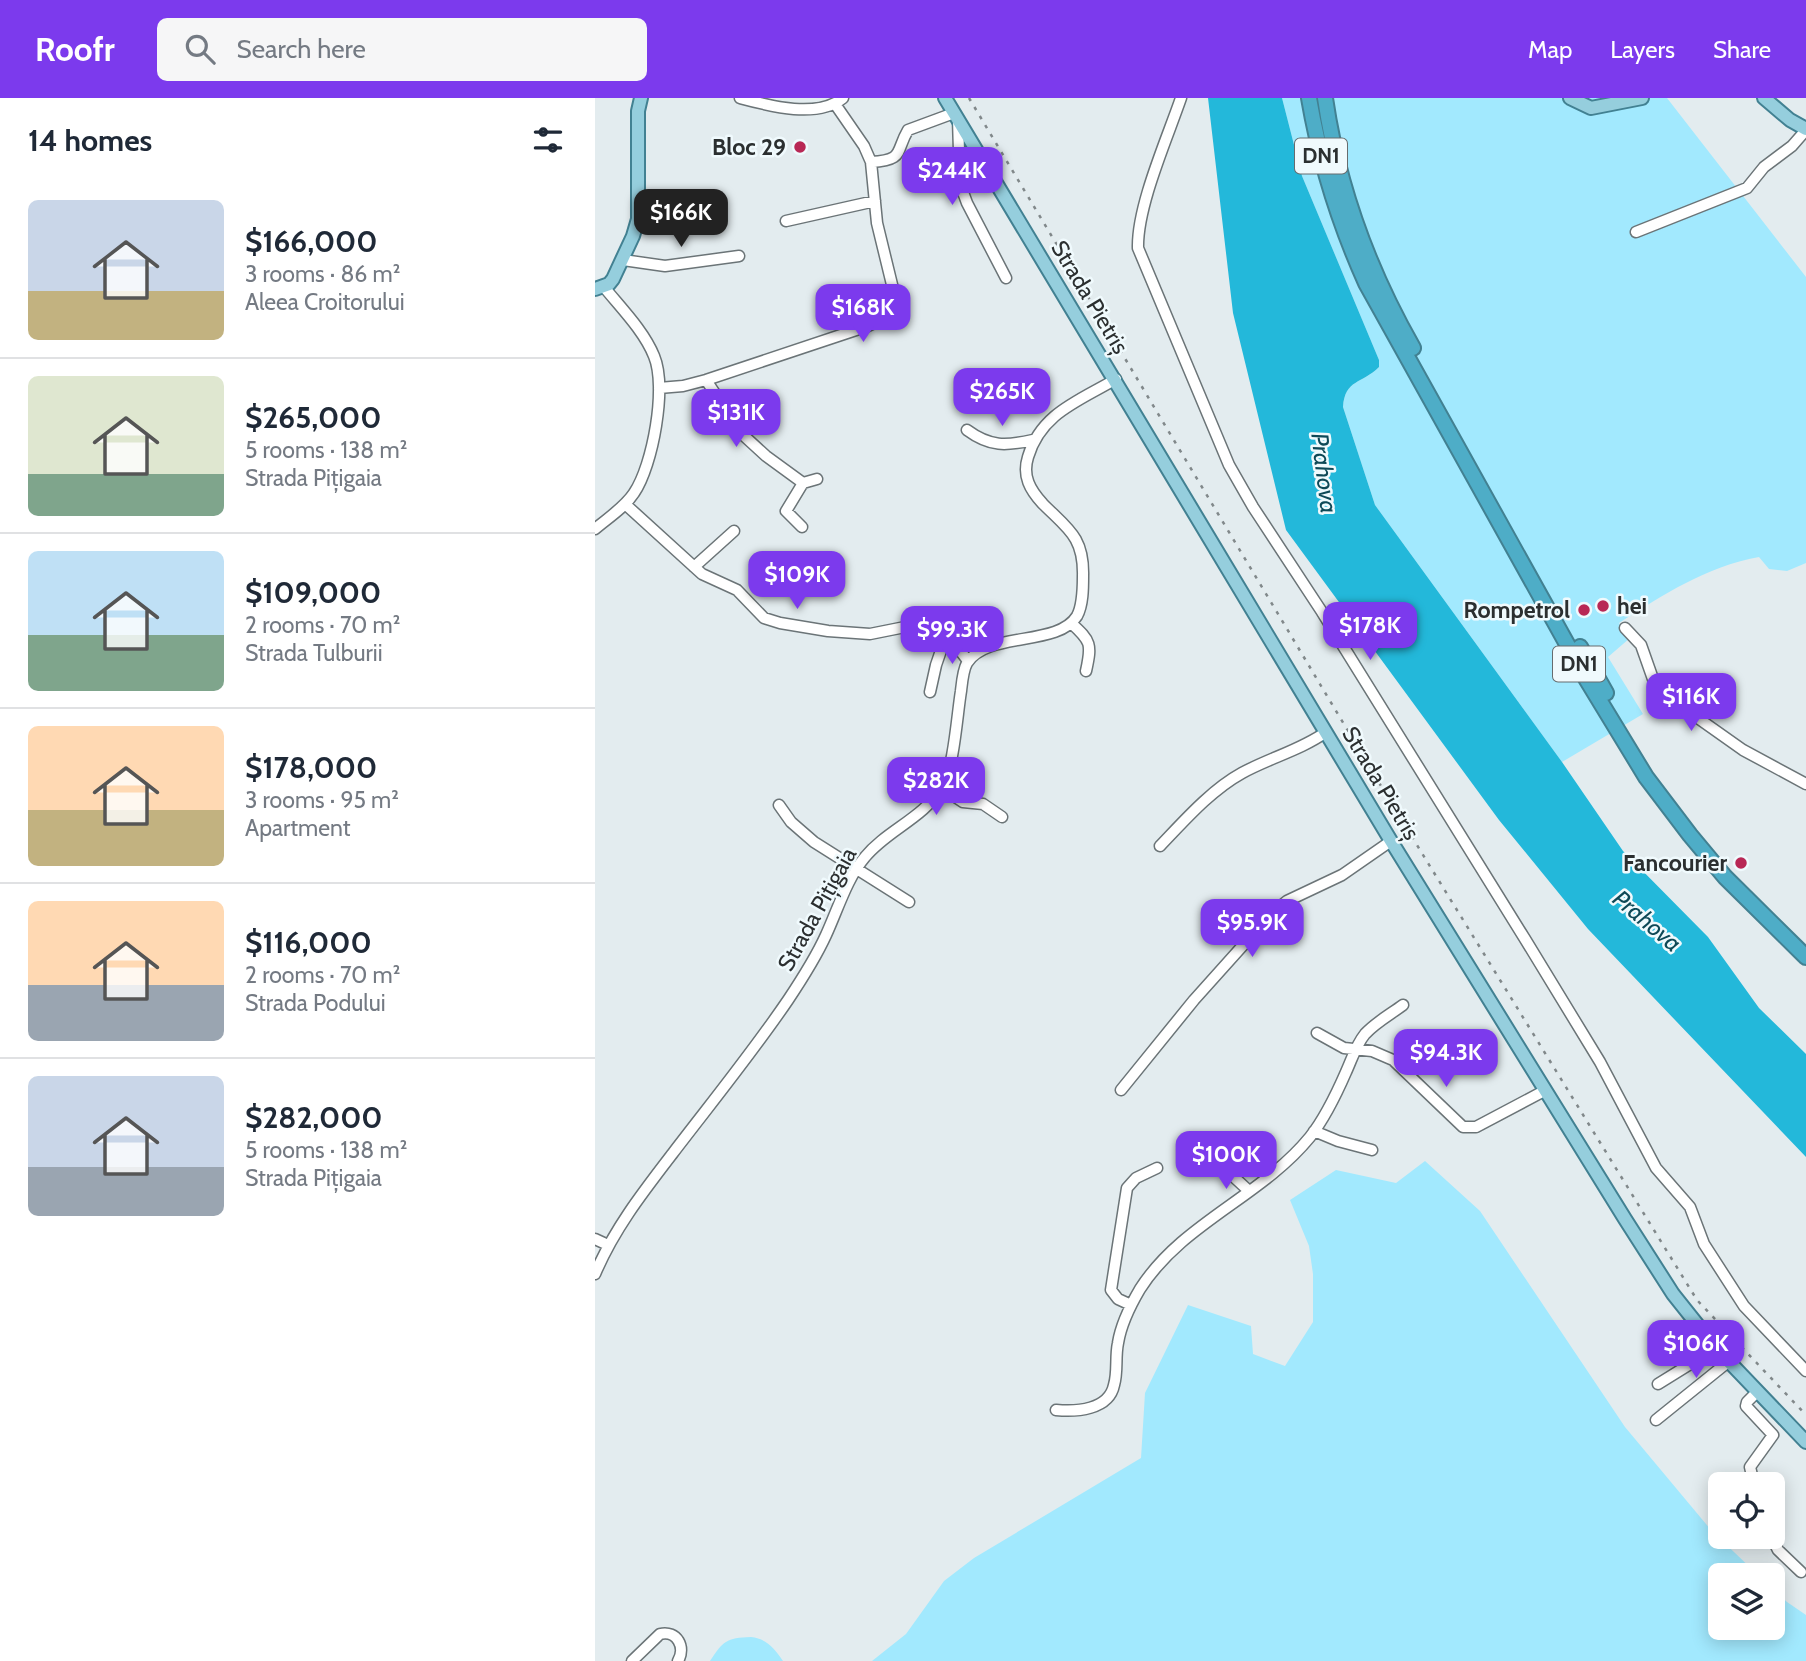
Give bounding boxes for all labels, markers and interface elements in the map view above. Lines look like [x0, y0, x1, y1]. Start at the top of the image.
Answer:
search box [157, 18, 647, 81]
text: Roofr [35, 29, 115, 69]
icon: search [181, 30, 219, 68]
text: Search here [237, 33, 366, 65]
text: Map [1528, 35, 1572, 64]
text: Layers [1610, 35, 1675, 64]
text: Share [1713, 35, 1771, 64]
icon: filters [529, 121, 567, 159]
text: 14 homes [28, 122, 152, 159]
place label: Bloc 29 [712, 133, 786, 161]
marker: Bloc 29 [792, 139, 808, 155]
road number: DN1 [1295, 139, 1347, 174]
pin: $244K [903, 148, 1001, 207]
text: $244K [918, 156, 986, 184]
pin: $166K [632, 190, 730, 249]
text: $166K [650, 198, 712, 226]
text: $166,000 [245, 223, 377, 260]
icon: home [84, 228, 168, 312]
street label: Strada Pietriș [1044, 235, 1135, 359]
text: 3 rooms · 86 m² [245, 260, 400, 288]
pin: $168K [814, 285, 912, 344]
text: Aleea Croitorului [245, 288, 405, 316]
text: $168K [831, 293, 895, 321]
pin: $265K [953, 368, 1051, 428]
text: $265K [969, 377, 1035, 405]
pin: $131K [687, 390, 785, 449]
text: $131K [707, 398, 765, 426]
text: $265,000 [245, 399, 381, 436]
icon: home [84, 404, 168, 488]
water label: Prahova [1305, 431, 1344, 515]
text: 5 rooms · 138 m² [245, 436, 407, 464]
text: Strada Pițigaia [245, 464, 382, 492]
pin: $109K [748, 552, 846, 611]
text: $109K [764, 560, 830, 588]
text: $109,000 [245, 574, 381, 611]
icon: home [84, 579, 168, 663]
place label: hei [1617, 592, 1647, 620]
place label: Rompetrol [1463, 596, 1570, 624]
marker: hei [1595, 598, 1611, 614]
pin: $178K [1321, 602, 1419, 662]
marker: Rompetrol [1576, 602, 1592, 618]
pin: $99.3K [895, 606, 1009, 666]
text: 2 rooms · 70 m² [245, 611, 400, 639]
text: $178K [1339, 611, 1401, 639]
text: $99.3K [917, 615, 987, 643]
text: Strada Tulburii [245, 639, 383, 667]
road number: DN1 [1553, 646, 1605, 682]
pin: $116K [1642, 674, 1740, 733]
text: $116K [1662, 682, 1720, 710]
street label: Strada Pietriș [1335, 721, 1426, 845]
text: $178,000 [245, 749, 377, 786]
icon: home [84, 754, 168, 838]
pin: $282K [887, 758, 985, 817]
text: $282K [903, 766, 969, 794]
text: 3 rooms · 95 m² [245, 786, 399, 814]
text: Apartment [245, 814, 350, 842]
street label: Strada Pițigaia [772, 842, 863, 976]
place label: Fancourier [1623, 849, 1727, 877]
marker: Fancourier [1733, 855, 1749, 871]
water label: Prahova [1607, 884, 1688, 958]
pin: $95.9K [1195, 900, 1309, 959]
text: $95.9K [1217, 908, 1287, 936]
text: $116,000 [245, 924, 372, 961]
icon: home [84, 929, 168, 1013]
text: 2 rooms · 70 m² [245, 961, 400, 989]
text: Strada Podului [245, 989, 386, 1017]
pin: $94.3K [1389, 1030, 1503, 1089]
text: $94.3K [1410, 1038, 1482, 1066]
text: $282,000 [245, 1099, 383, 1136]
icon: home [84, 1104, 168, 1188]
pin: $100K [1177, 1132, 1275, 1191]
text: 5 rooms · 138 m² [245, 1136, 407, 1164]
text: $100K [1192, 1140, 1260, 1168]
text: Strada Pițigaia [245, 1164, 382, 1192]
pin: $106K [1647, 1320, 1745, 1380]
text: $106K [1663, 1329, 1729, 1357]
map controls [1708, 1472, 1785, 1640]
button: locate [1708, 1472, 1785, 1549]
button: layers [1708, 1563, 1785, 1640]

